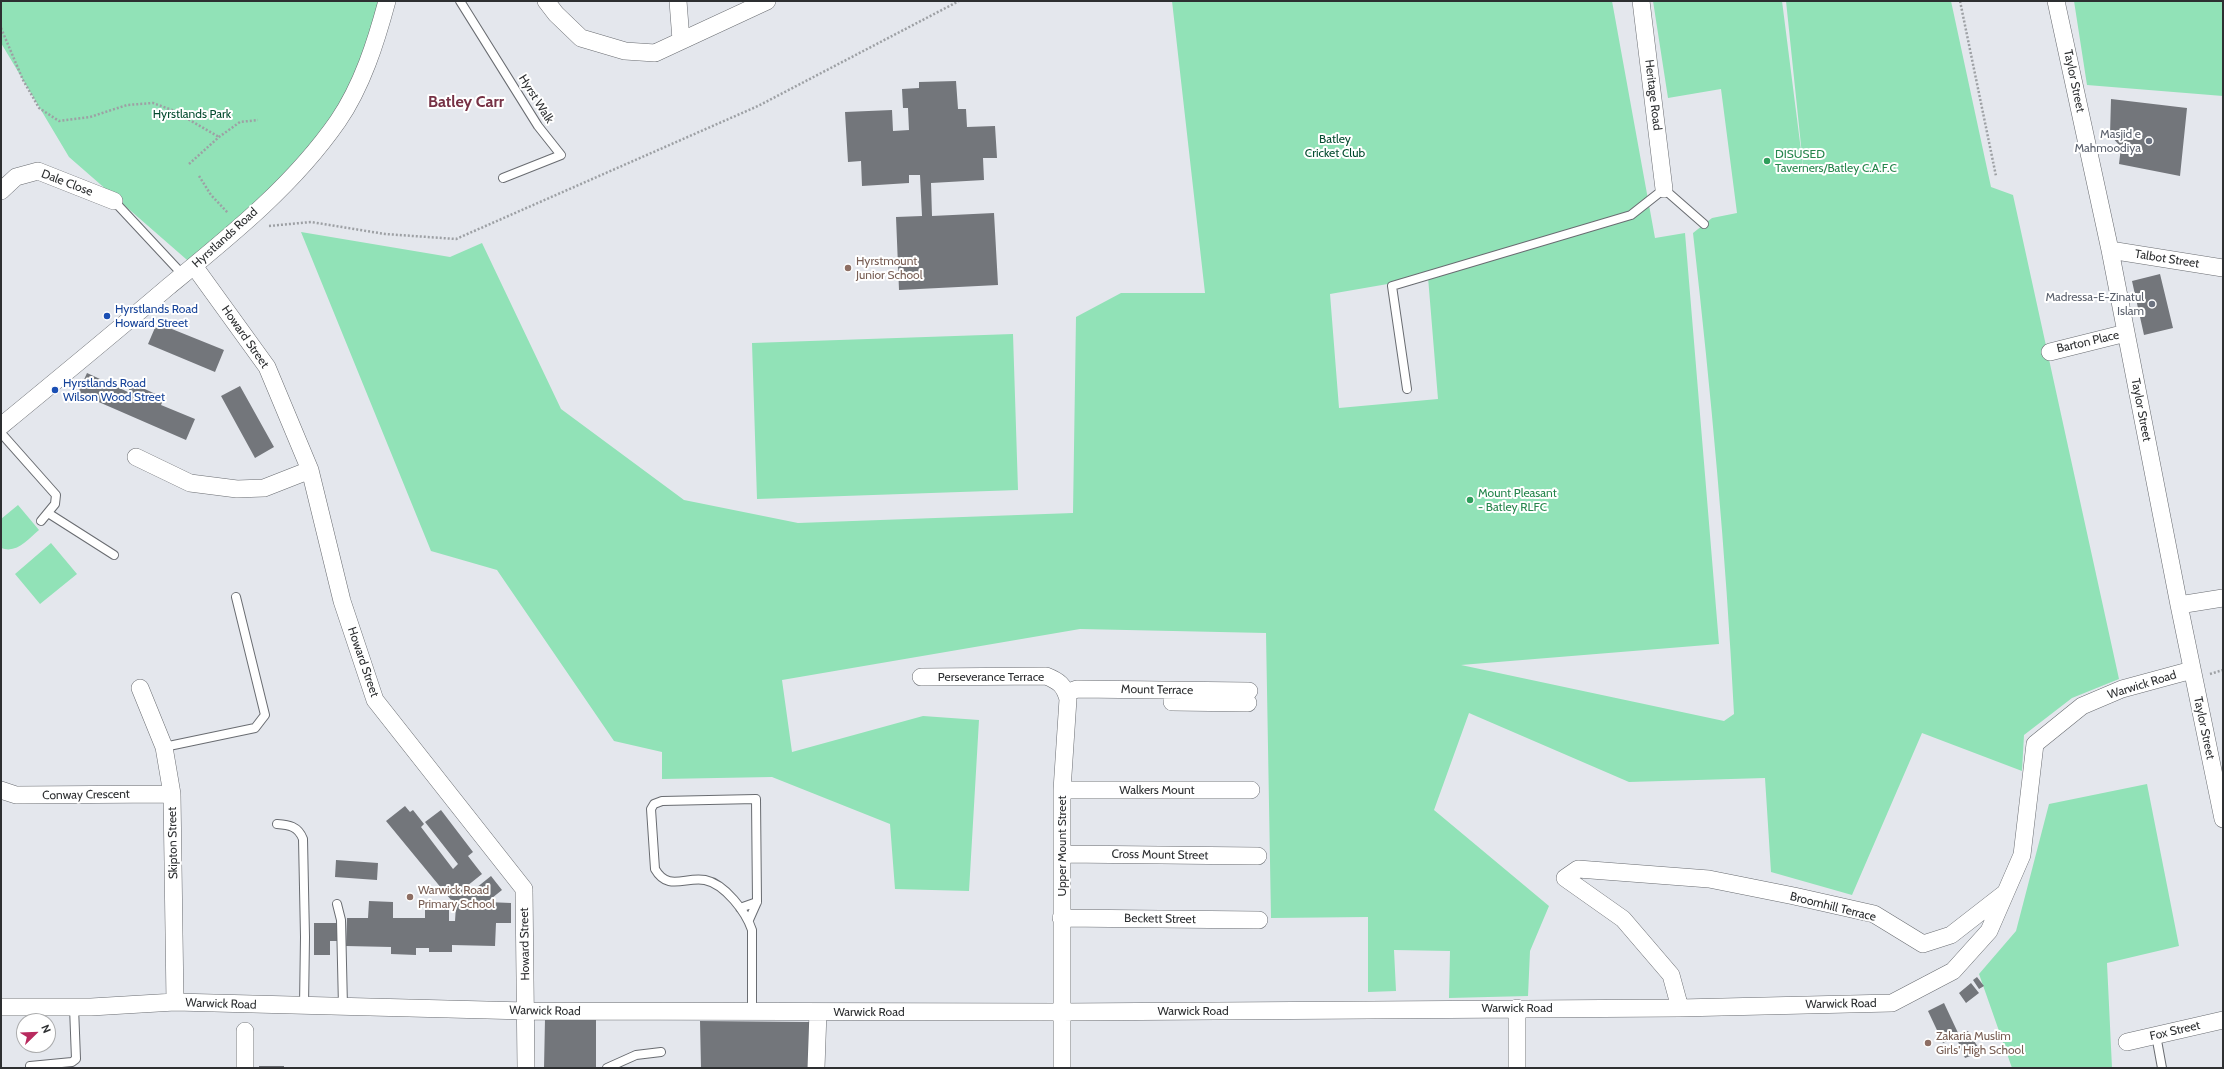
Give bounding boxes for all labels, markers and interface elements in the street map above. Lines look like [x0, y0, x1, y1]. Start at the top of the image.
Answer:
street label: Taylor Street [2060, 48, 2088, 114]
street label: Heritage Road [1642, 59, 1664, 131]
street label: Hyrst Walk [515, 72, 557, 126]
district label: Batley Carr [428, 92, 504, 112]
park label: Hyrstlands Park [153, 107, 231, 121]
place label: Masjid e Mahmoodiya [2074, 127, 2141, 155]
park label: Batley Cricket Club [1305, 132, 1365, 160]
marker: Masjid e Mahmoodiya [2144, 136, 2154, 146]
place label: DISUSED Taverners/Batley C.A.F.C [1775, 147, 1897, 175]
marker: DISUSED Taverners/Batley C.A.F.C [1762, 156, 1772, 166]
street label: Dale Close [39, 167, 95, 199]
street label: Hyrstlands Road [189, 205, 261, 271]
street label: Talbot Street [2134, 247, 2200, 271]
place label: Hyrstmount Junior School [856, 254, 923, 282]
marker: Hyrstmount Junior School [843, 263, 853, 273]
place label: Madressa-E-Zinatul Islam [2045, 290, 2144, 318]
marker: Madressa-E-Zinatul Islam [2147, 299, 2157, 309]
place label: Hyrstlands Road Howard Street [115, 302, 198, 330]
street label: Howard Street [218, 303, 272, 371]
marker: Hyrstlands Road Howard Street [102, 311, 112, 321]
street label: Barton Place [2055, 328, 2121, 356]
place label: Hyrstlands Road Wilson Wood Street [63, 376, 165, 404]
street label: Taylor Street [2128, 377, 2154, 443]
marker: Hyrstlands Road Wilson Wood Street [50, 385, 60, 395]
place label: Mount Pleasant - Batley RLFC [1478, 486, 1557, 514]
marker: Mount Pleasant - Batley RLFC [1465, 495, 1475, 505]
street label: Howard Street [344, 625, 382, 699]
street label: Warwick Road [2106, 668, 2178, 702]
street label: Perseverance Terrace [938, 670, 1044, 684]
street label: Mount Terrace [1121, 682, 1193, 698]
street label: Taylor Street [2190, 695, 2218, 761]
street label: Walkers Mount [1119, 783, 1195, 797]
street label: Conway Crescent [42, 787, 130, 803]
street label: Upper Mount Street [1055, 795, 1069, 897]
street label: Skipton Street [165, 807, 181, 879]
street label: Cross Mount Street [1111, 847, 1209, 863]
place label: Warwick Road Primary School [418, 883, 495, 911]
street label: Broomhill Terrace [1788, 889, 1878, 925]
marker: Warwick Road Primary School [405, 892, 415, 902]
street label: Howard Street [517, 907, 533, 981]
street label: Beckett Street [1124, 911, 1196, 927]
street label: Warwick Road [185, 996, 257, 1012]
street label: Warwick Road [1805, 996, 1877, 1012]
street label: Warwick Road [1481, 1001, 1553, 1015]
street label: Warwick Road [509, 1003, 581, 1019]
street label: Warwick Road [1157, 1004, 1229, 1018]
street label: Warwick Road [833, 1005, 905, 1019]
north arrow [16, 1013, 56, 1053]
street label: Fox Street [2148, 1018, 2202, 1044]
text: N [38, 1022, 54, 1035]
place label: Zakaria Muslim Girls' High School [1936, 1029, 2024, 1057]
marker: Zakaria Muslim Girls' High School [1923, 1038, 1933, 1048]

